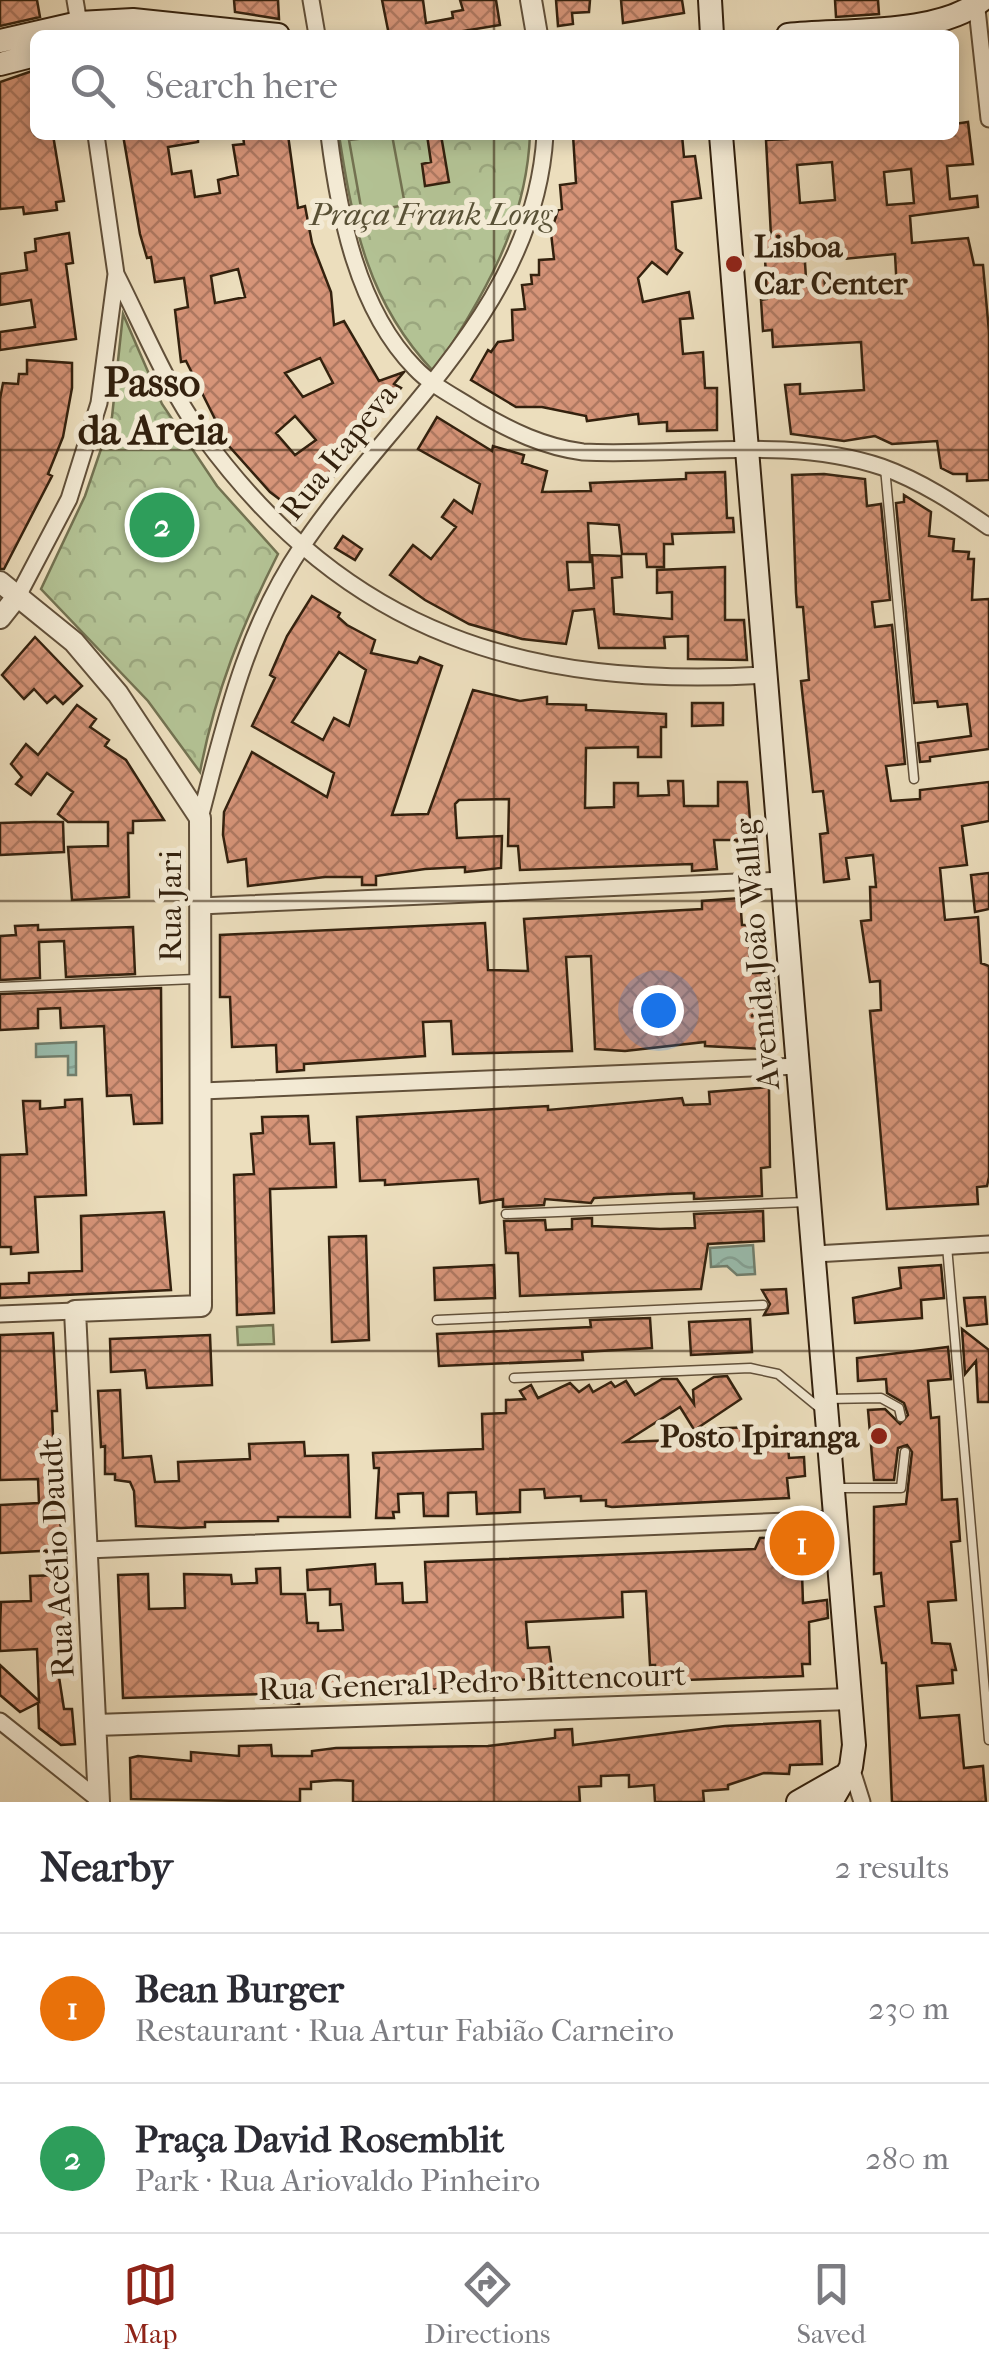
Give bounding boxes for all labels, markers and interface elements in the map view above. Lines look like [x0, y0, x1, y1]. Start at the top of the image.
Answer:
search box [30, 30, 959, 140]
icon: search [65, 58, 120, 113]
text: Search here [145, 63, 338, 108]
park label: Praça Frank Long [308, 196, 554, 233]
place label: Lisboa Car Center [754, 228, 909, 302]
marker: Lisboa Car Center [723, 253, 745, 275]
district label: Passo da Areia [78, 358, 228, 455]
street label: Rua Itapeva [273, 376, 406, 527]
pin: 2 [130, 488, 194, 562]
street label: Avenida João Wallig [727, 816, 787, 1093]
street label: Rua Jari [152, 850, 189, 962]
your location [633, 985, 684, 1036]
place label: Posto Ipiranga [660, 1418, 860, 1455]
marker: Posto Ipiranga [868, 1425, 890, 1447]
street label: Rua Acélio Daudt [32, 1437, 82, 1679]
pin: 1 [770, 1506, 834, 1580]
street label: Rua General Pedro Bittencourt [257, 1656, 687, 1708]
text: Nearby [40, 1843, 172, 1892]
text: 2 results [835, 1849, 949, 1886]
text: Bean Burger [135, 1967, 344, 2012]
text: 1 [67, 1990, 78, 2027]
text: 230 m [868, 1990, 949, 2027]
text: Restaurant · Rua Artur Fabião Carneiro [135, 2012, 674, 2049]
text: Praça David Rosemblit [135, 2117, 504, 2162]
text: 2 [64, 2140, 81, 2177]
text: 280 m [865, 2140, 949, 2177]
text: Park · Rua Ariovaldo Pinheiro [135, 2162, 540, 2199]
tab: Map [123, 2257, 178, 2350]
tab: Directions [424, 2257, 550, 2350]
tab: Saved [796, 2257, 866, 2350]

